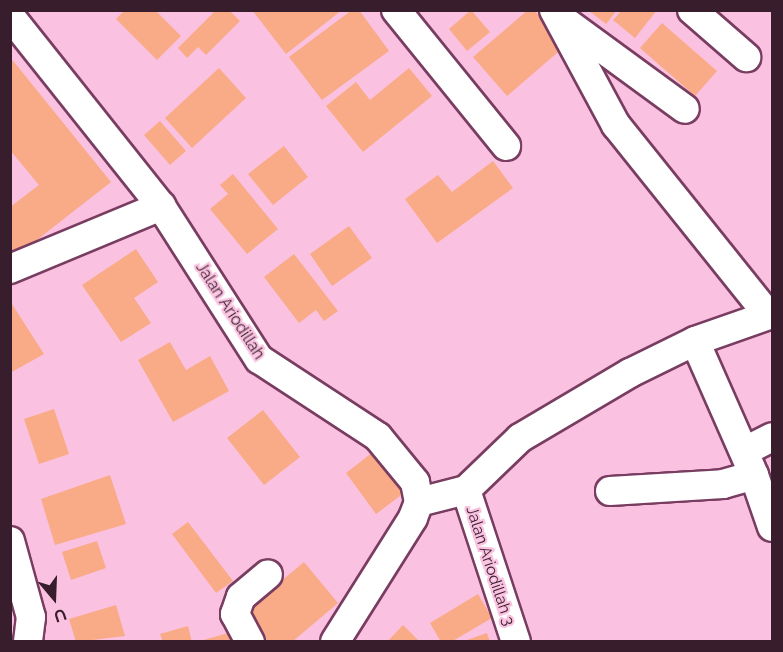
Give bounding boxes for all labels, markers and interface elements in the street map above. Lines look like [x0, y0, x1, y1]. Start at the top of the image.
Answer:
street label: Jalan Ariodillah [191, 259, 269, 363]
street label: Jalan Ariodillah 3 [462, 504, 518, 628]
north arrow [24, 568, 84, 628]
text: U [51, 605, 69, 626]

